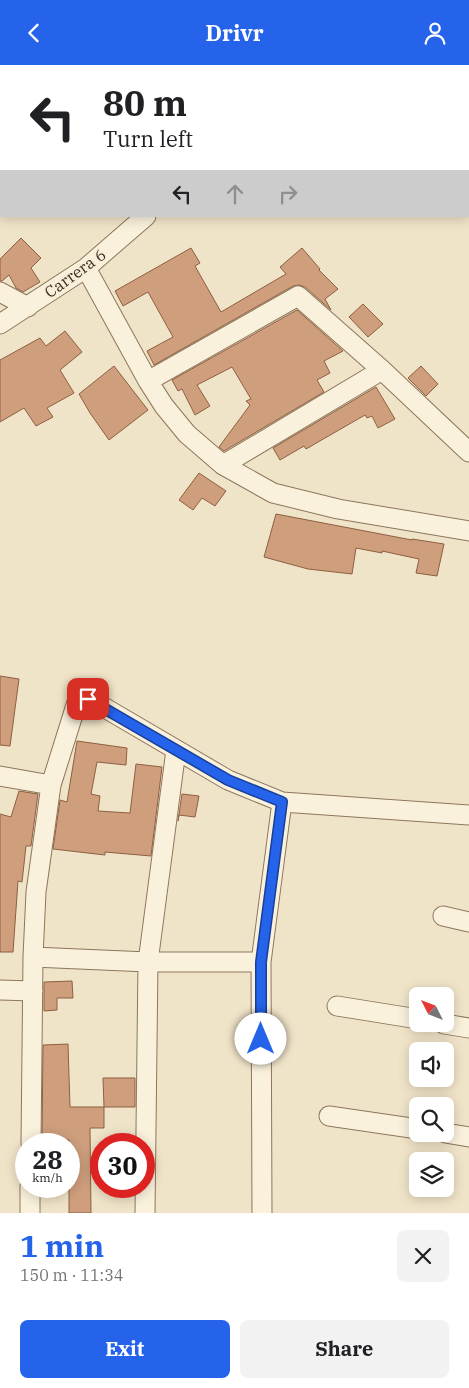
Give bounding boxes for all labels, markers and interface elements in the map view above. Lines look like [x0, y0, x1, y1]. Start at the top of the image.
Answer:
text: Drivr [205, 18, 264, 47]
icon: back [20, 19, 48, 47]
icon: person [421, 19, 449, 47]
text: 80 m [103, 80, 187, 126]
icon: left [20, 85, 85, 150]
text: Turn left [103, 124, 193, 153]
icon: left [168, 180, 196, 208]
icon: ahead [221, 180, 249, 208]
icon: right [274, 180, 302, 208]
street label: Carrera 6 [40, 244, 110, 302]
pin [67, 678, 109, 720]
icon: arrive [74, 685, 102, 713]
north arrow [409, 987, 454, 1033]
map controls [409, 987, 454, 1197]
position arrow [234, 1012, 286, 1064]
button: sound [409, 1042, 454, 1087]
button: search [409, 1097, 454, 1142]
speed limit sign: 30 [90, 1133, 155, 1198]
text: 28 [32, 1143, 63, 1176]
button: layers [409, 1152, 454, 1197]
text: km/h [32, 1170, 63, 1185]
text: 1 min [20, 1226, 104, 1265]
button: close [397, 1230, 449, 1282]
text: 150 m · 11:34 [20, 1265, 123, 1285]
button: Exit [20, 1320, 230, 1378]
button: Share [240, 1320, 449, 1378]

